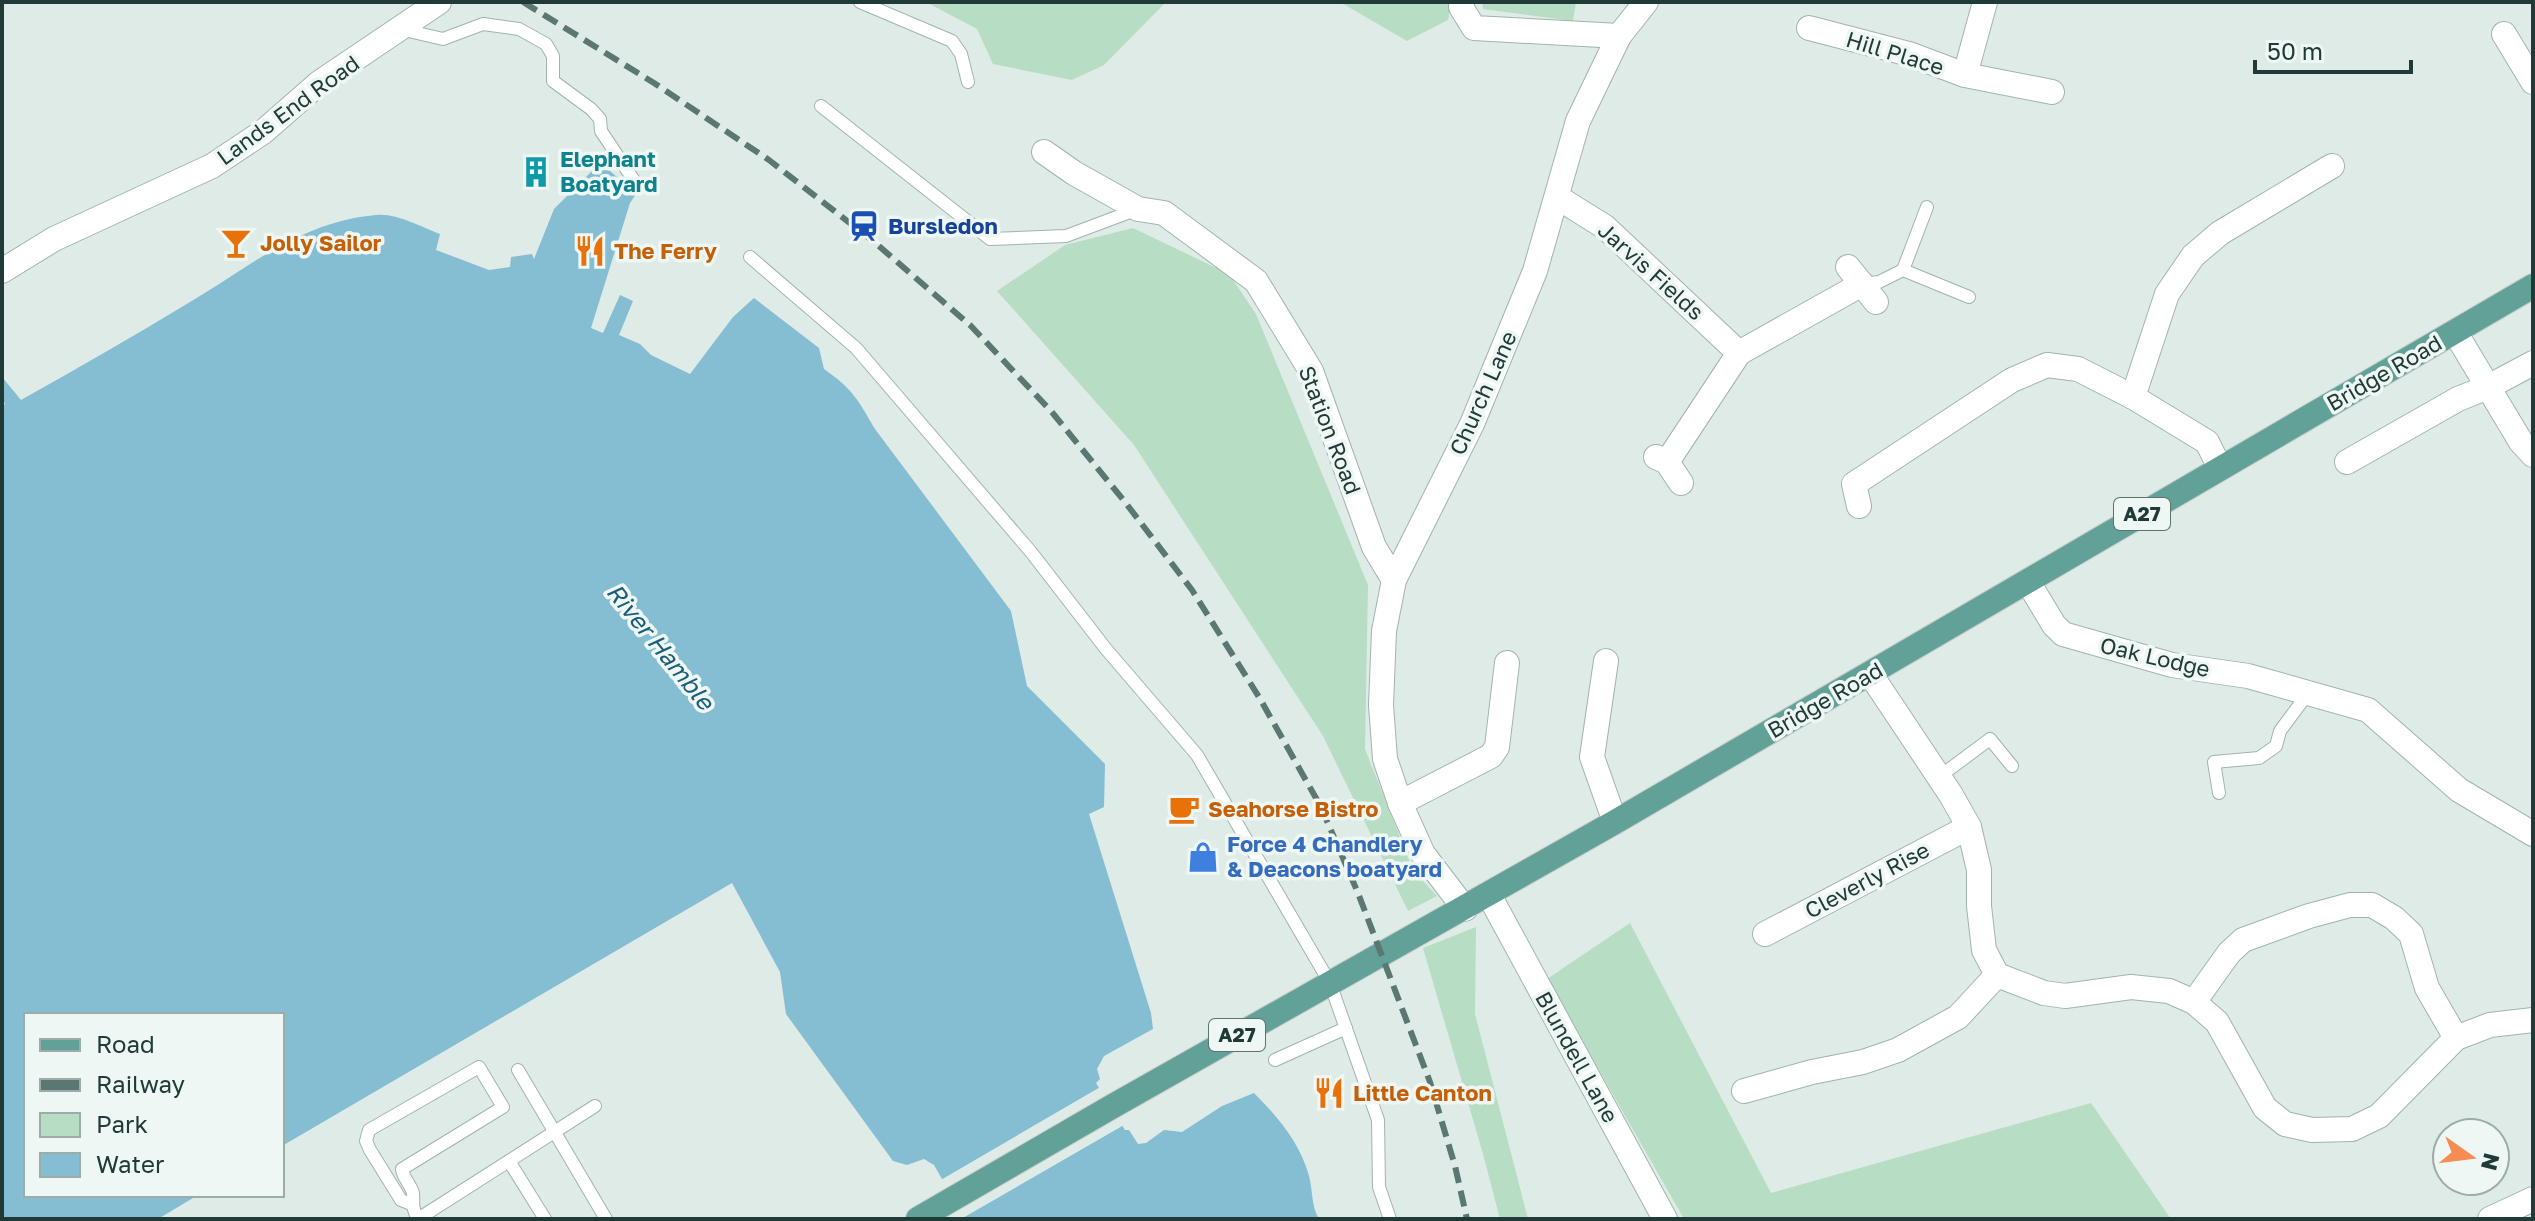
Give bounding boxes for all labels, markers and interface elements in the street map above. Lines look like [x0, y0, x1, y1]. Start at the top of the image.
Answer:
scale bar [2255, 24, 2411, 74]
street label: Hill Place [1843, 25, 1947, 80]
text: 50 m [2267, 36, 2323, 65]
street label: Lands End Road [211, 49, 364, 170]
place label: Elephant Boatyard [560, 145, 657, 197]
building icon: Elephant Boatyard [519, 155, 553, 189]
station icon: Bursledon [847, 209, 881, 243]
place label: Bursledon [888, 212, 998, 239]
street label: Jarvis Fields [1593, 216, 1710, 325]
bar icon: Jolly Sailor [219, 226, 253, 260]
place label: Jolly Sailor [260, 229, 382, 256]
restaurant icon: The Ferry [573, 234, 607, 268]
place label: The Ferry [614, 237, 717, 264]
street label: Church Lane [1443, 327, 1522, 459]
street label: Bridge Road [2321, 329, 2446, 416]
street label: Station Road [1294, 362, 1367, 498]
road number: A27 [2114, 498, 2170, 530]
water label: River Hamble [601, 577, 722, 717]
street label: Oak Lodge [2098, 631, 2213, 682]
street label: Bridge Road [1762, 656, 1887, 743]
cafe icon: Seahorse Bistro [1167, 792, 1201, 826]
place label: Seahorse Bistro [1208, 795, 1378, 822]
place label: Force 4 Chandlery & Deacons boatyard [1227, 830, 1442, 882]
street label: Cleverly Rise [1800, 835, 1934, 924]
shop icon: Force 4 Chandlery & Deacons boatyard [1186, 840, 1220, 874]
street label: Blundell Lane [1530, 986, 1625, 1127]
legend [24, 1013, 284, 1197]
road number: A27 [1209, 1019, 1265, 1051]
text: Road [96, 1029, 155, 1058]
text: Railway [96, 1069, 185, 1098]
restaurant icon: Little Canton [1312, 1076, 1346, 1110]
place label: Little Canton [1353, 1079, 1492, 1106]
text: Park [96, 1109, 148, 1138]
north arrow [2431, 1117, 2511, 1197]
text: Water [96, 1149, 164, 1178]
text: N [2476, 1151, 2506, 1173]

